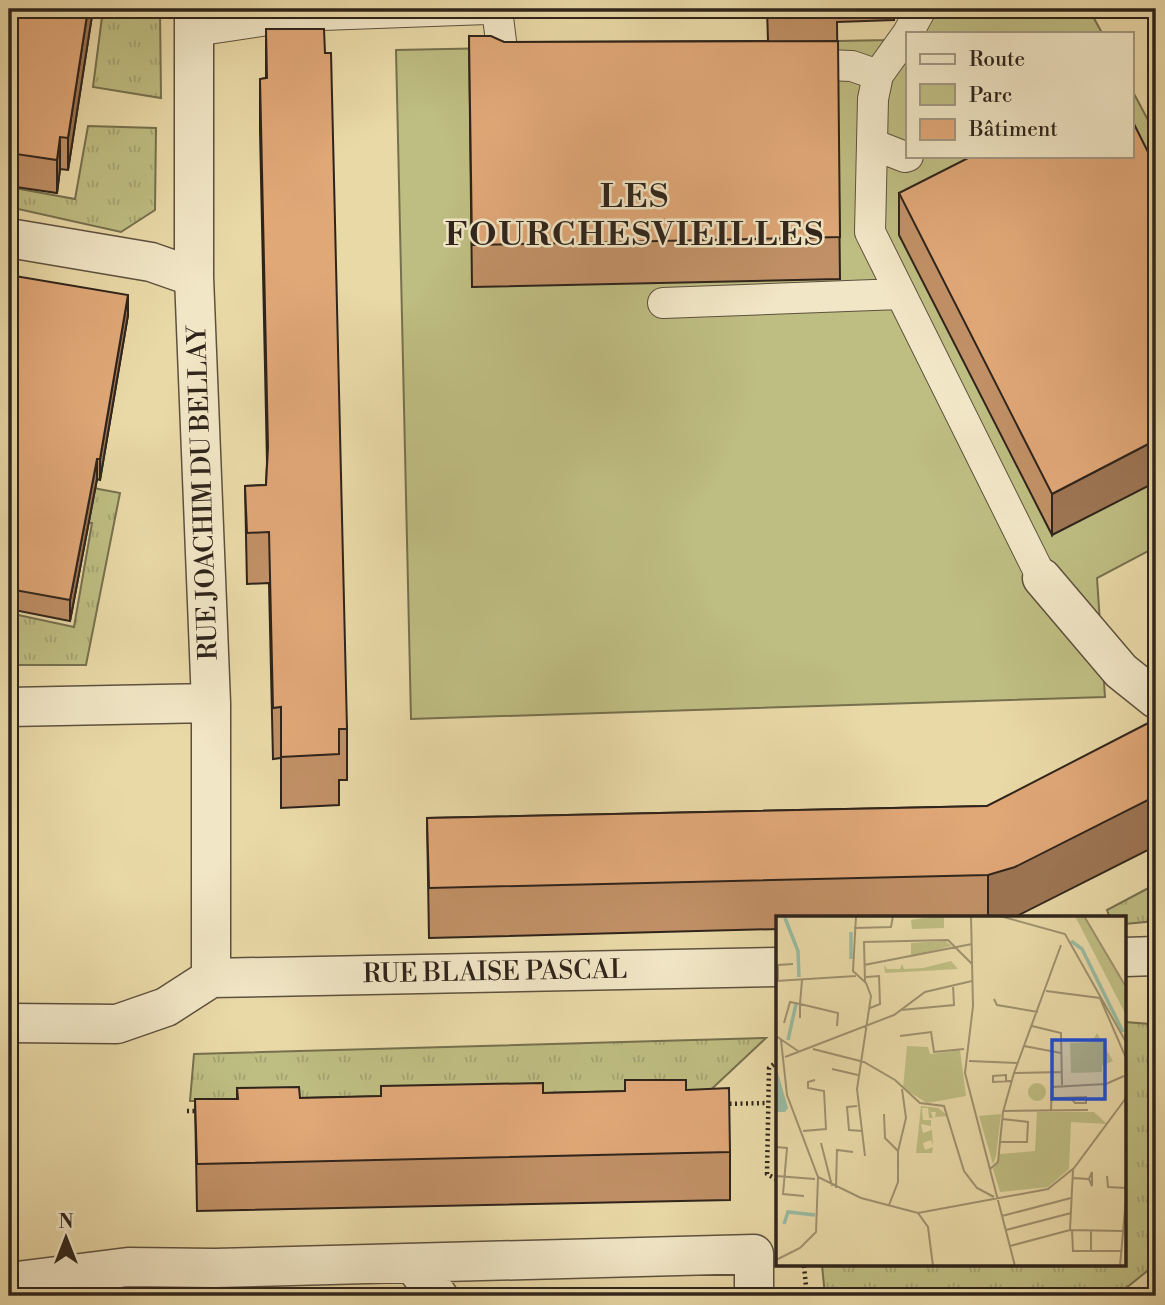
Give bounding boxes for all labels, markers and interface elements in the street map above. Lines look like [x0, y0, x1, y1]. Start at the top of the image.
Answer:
legend [906, 32, 1134, 158]
text: Route [969, 47, 1025, 73]
text: Parc [969, 83, 1012, 109]
text: Bâtiment [968, 117, 1058, 143]
district label: LES FOURCHESVIEILLES [445, 177, 825, 256]
street label: RUE JOACHIM DU BELLAY [181, 323, 225, 661]
inset map [776, 916, 1126, 1266]
street label: RUE BLAISE PASCAL [363, 954, 627, 990]
north arrow [32, 1204, 102, 1274]
text: N [58, 1210, 74, 1234]

